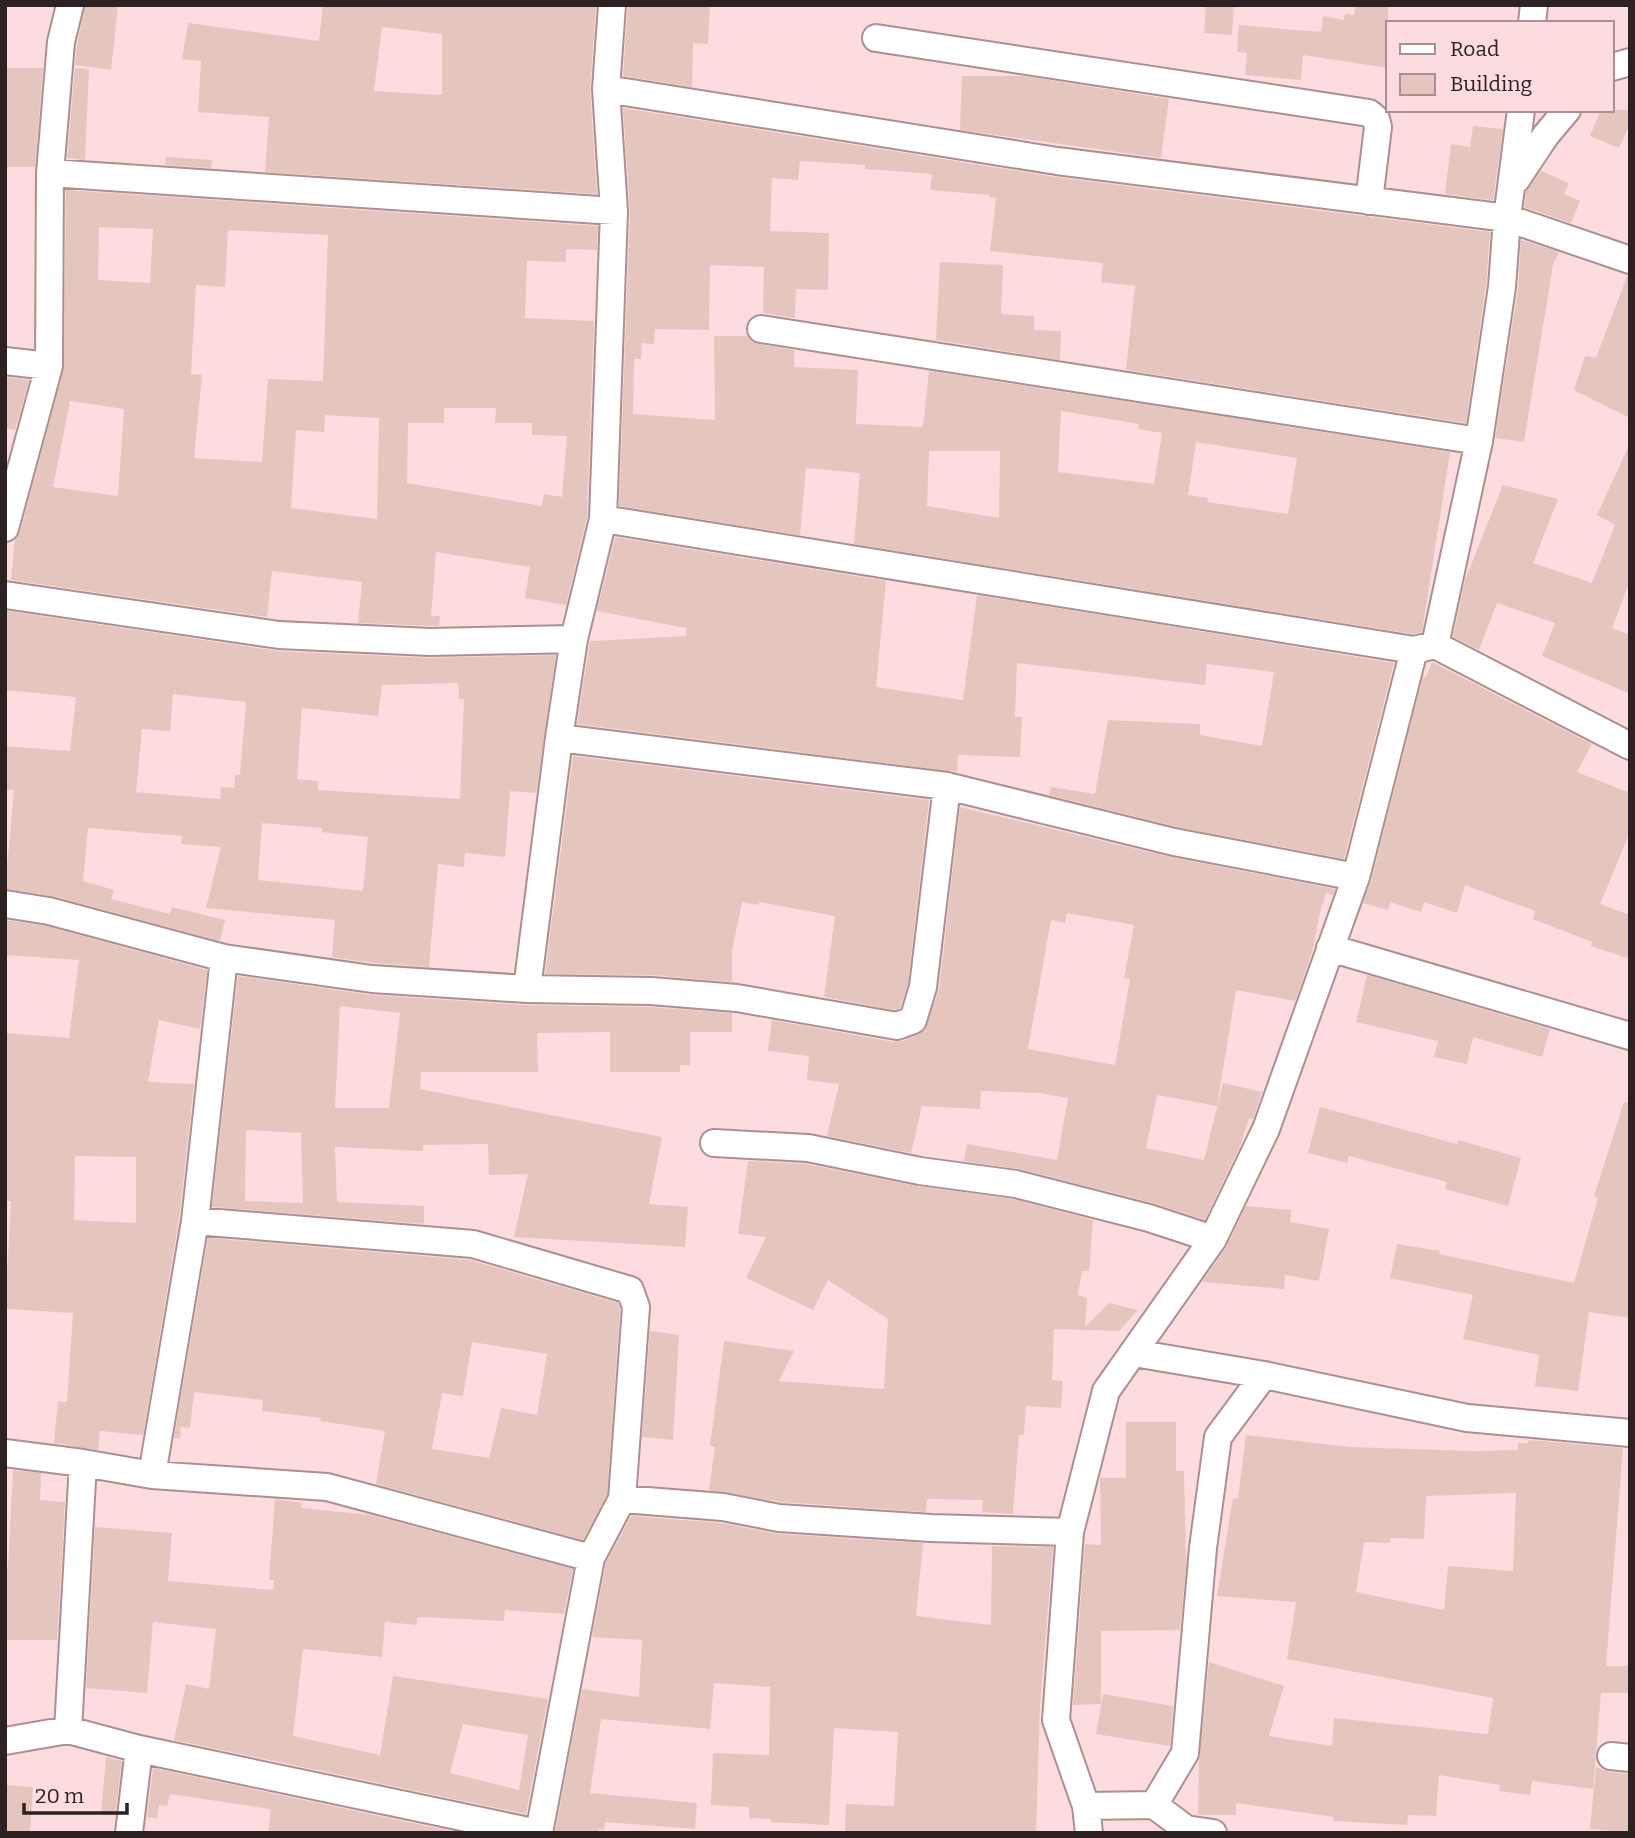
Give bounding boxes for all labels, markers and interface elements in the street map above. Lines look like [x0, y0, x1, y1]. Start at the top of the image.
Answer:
legend [1386, 21, 1614, 112]
text: Road [1450, 36, 1499, 62]
text: Building [1450, 71, 1533, 97]
scale bar [24, 1772, 128, 1816]
text: 20 m [35, 1783, 84, 1809]

